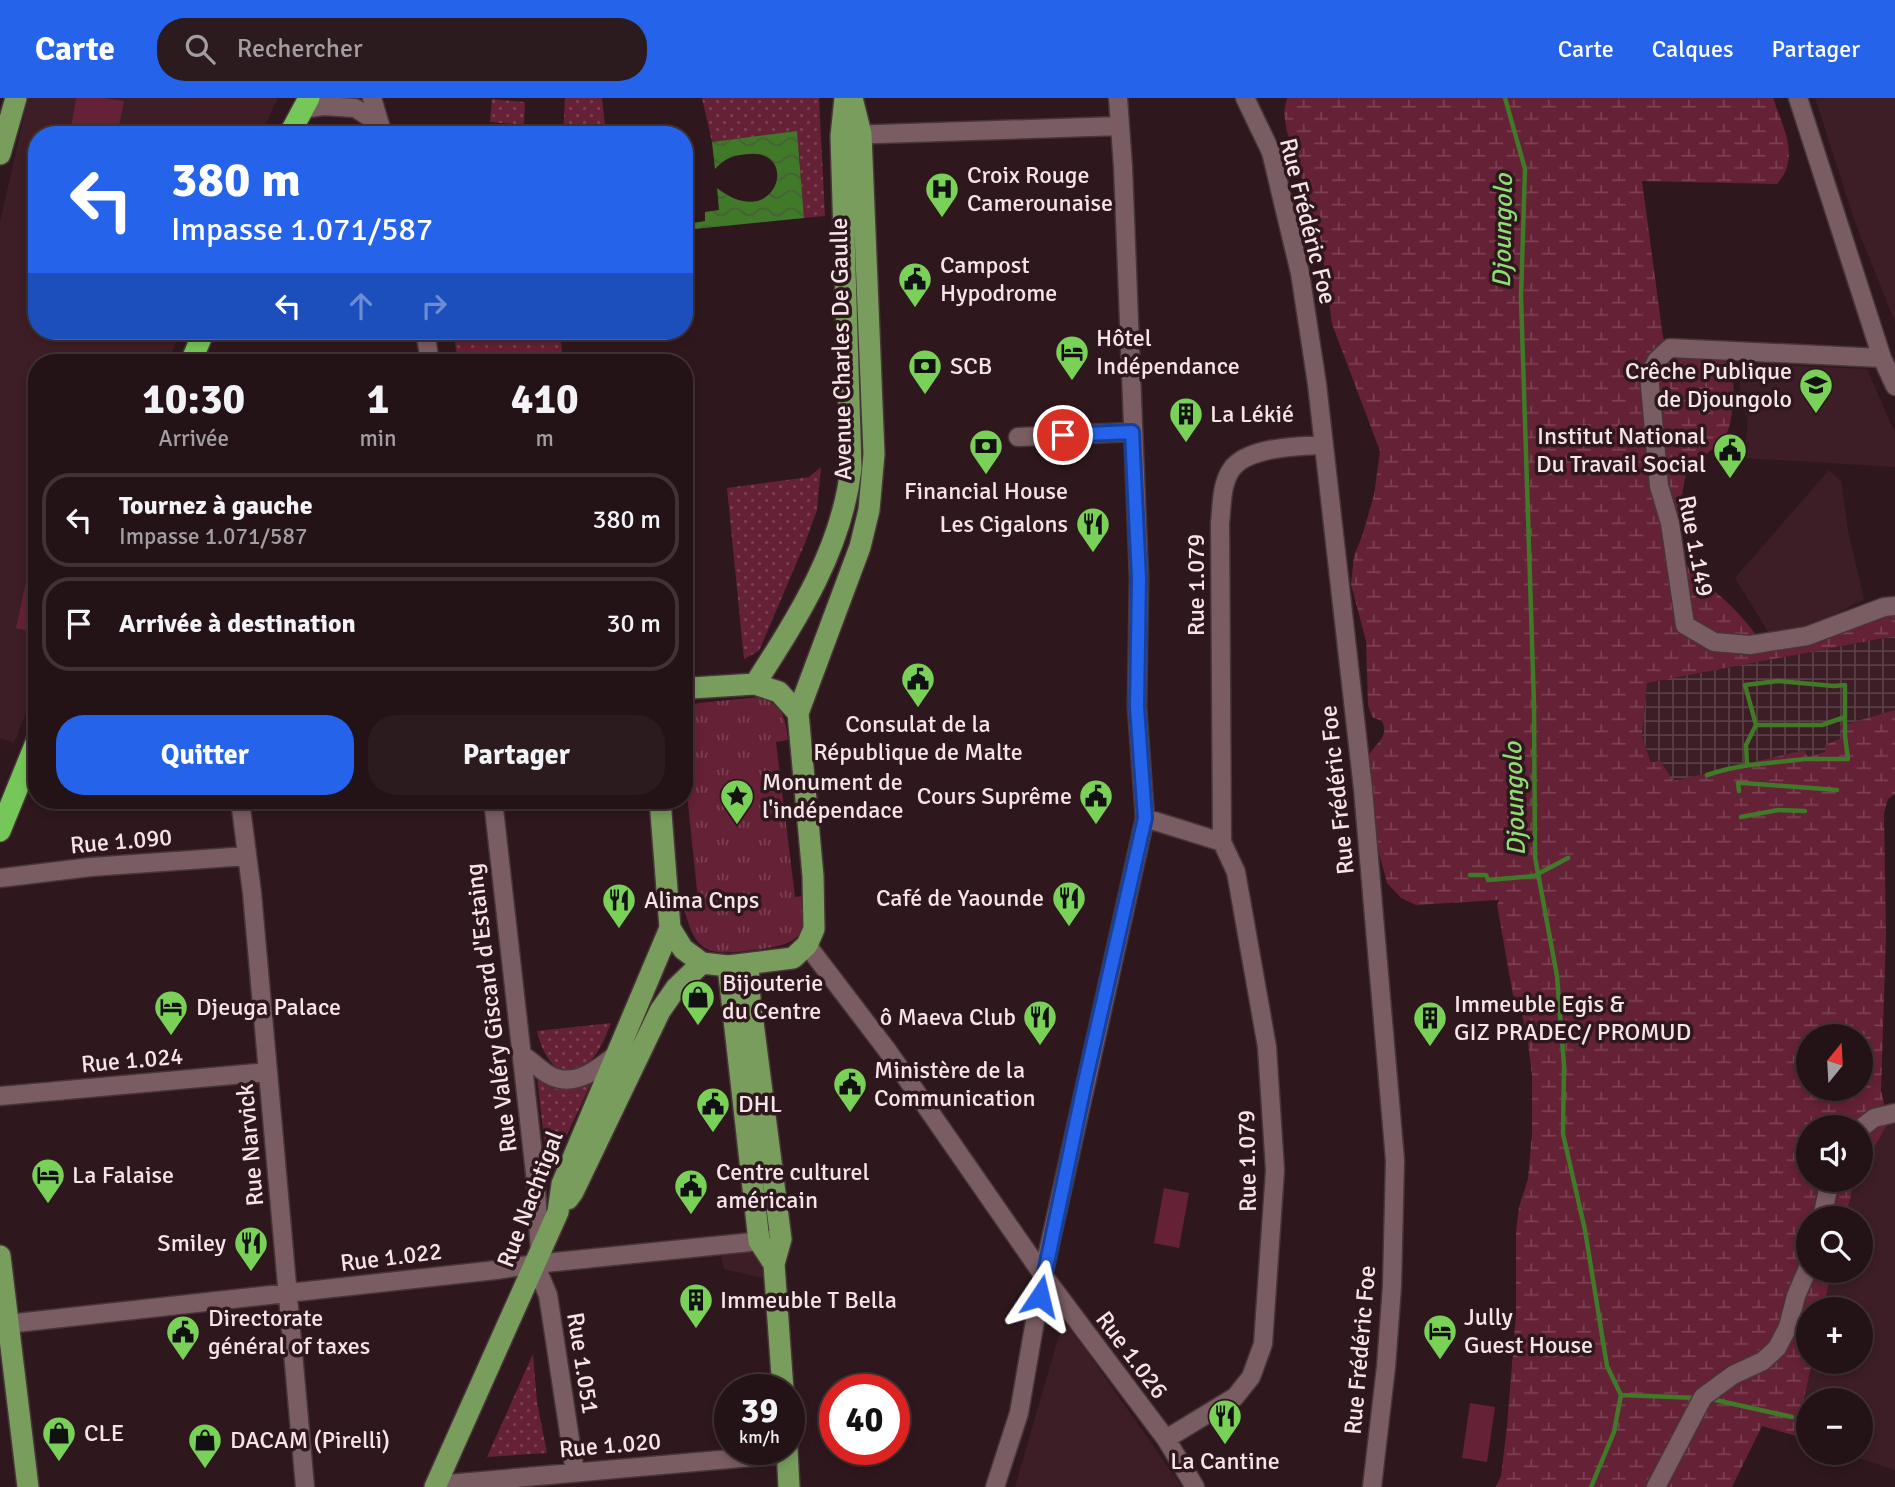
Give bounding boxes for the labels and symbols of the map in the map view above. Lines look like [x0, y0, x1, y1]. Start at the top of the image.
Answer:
street label: Rue Frédéric Foe [1273, 135, 1343, 307]
place label: Croix Rouge Camerounaise [967, 160, 1113, 218]
hospital icon: Croix Rouge Camerounaise [923, 170, 961, 219]
water label: Djoungolo [1486, 172, 1520, 288]
street label: Avenue Charles De Gaulle [824, 217, 858, 481]
place label: Campost Hypodrome [940, 250, 1057, 308]
public building icon: Campost Hypodrome [896, 260, 934, 309]
place label: Hôtel Indépendance [1096, 323, 1240, 381]
hotel icon: Hôtel Indépendance [1053, 333, 1091, 382]
bank icon: SCB [906, 347, 944, 396]
place label: SCB [950, 351, 992, 381]
place label: Crêche Publique de Djoungolo [1625, 356, 1792, 414]
school or university icon: Crêche Publique de Djoungolo [1797, 366, 1835, 415]
building icon: La Lékié [1167, 395, 1205, 444]
place label: La Lékié [1210, 399, 1294, 429]
pin [1033, 405, 1093, 465]
place label: Institut National Du Travail Social [1536, 421, 1706, 479]
bank icon: Financial House [967, 427, 1005, 476]
public building icon: Institut National Du Travail Social [1711, 431, 1749, 480]
place label: Financial House [904, 476, 1068, 506]
street label: Rue 1.149 [1672, 493, 1720, 599]
restaurant icon: Les Cigalons [1074, 505, 1112, 554]
place label: Les Cigalons [940, 509, 1068, 539]
street label: Rue 1.079 [1181, 534, 1211, 636]
public building icon: Consulat de la République de Malte [899, 660, 937, 709]
street label: Rue Frédéric Foe [1313, 704, 1361, 876]
place label: Consulat de la République de Malte [813, 709, 1023, 767]
water label: Djoungolo [1497, 740, 1533, 857]
place label: Monument de l'indépendace [762, 767, 903, 825]
place icon: Monument de l'indépendace [718, 777, 756, 826]
public building icon: Cours Suprême [1077, 777, 1115, 826]
place label: Cours Suprême [917, 781, 1072, 811]
street label: Rue 1.090 [69, 822, 173, 860]
street label: Rue Valéry Giscard d'Estaing [458, 862, 524, 1154]
restaurant icon: Café de Yaounde [1050, 879, 1088, 928]
restaurant icon: Alima Cnps [600, 881, 638, 930]
place label: Café de Yaounde [876, 883, 1044, 913]
place label: Alima Cnps [644, 885, 759, 915]
place label: Bijouterie du Centre [722, 968, 823, 1026]
shop icon: Bijouterie du Centre [679, 978, 717, 1027]
hotel icon: Djeuga Palace [152, 988, 190, 1037]
place label: Immeuble Egis & GIZ PRADEC/ PROMUD [1454, 989, 1691, 1047]
place label: Djeuga Palace [196, 992, 341, 1022]
restaurant icon: ô Maeva Club [1021, 998, 1059, 1047]
building icon: Immeuble Egis & GIZ PRADEC/ PROMUD [1411, 999, 1449, 1048]
place label: ô Maeva Club [880, 1002, 1016, 1032]
north arrow [1796, 1024, 1872, 1101]
street label: Rue 1.024 [80, 1041, 184, 1079]
place label: Ministère de la Communication [874, 1055, 1036, 1113]
public building icon: Ministère de la Communication [831, 1065, 869, 1114]
street label: Rue Narvick [230, 1083, 270, 1207]
public building icon: DHL [694, 1085, 732, 1134]
place label: DHL [738, 1089, 782, 1119]
street label: Rue 1.079 [1231, 1110, 1263, 1212]
street label: Rue Nachtigal [490, 1126, 570, 1272]
hotel icon: La Falaise [29, 1156, 67, 1205]
place label: Centre culturel américain [716, 1157, 870, 1215]
place label: La Falaise [72, 1160, 174, 1190]
public building icon: Centre culturel américain [672, 1167, 710, 1216]
restaurant icon: Smiley [232, 1224, 270, 1273]
place label: Smiley [157, 1228, 226, 1258]
street label: Rue 1.022 [338, 1236, 444, 1278]
position arrow [1003, 1259, 1077, 1333]
street label: Rue Frédéric Foe [1338, 1264, 1382, 1436]
building icon: Immeuble T Bella [677, 1281, 715, 1330]
place label: Immeuble T Bella [720, 1285, 897, 1315]
place label: Jully Guest House [1464, 1302, 1593, 1360]
place label: Directorate général of taxes [208, 1303, 370, 1361]
street label: Rue 1.026 [1089, 1305, 1175, 1405]
street label: Rue 1.051 [560, 1310, 606, 1416]
hotel icon: Jully Guest House [1421, 1312, 1459, 1361]
public building icon: Directorate général of taxes [164, 1313, 202, 1362]
speed limit sign: 40 [819, 1374, 910, 1465]
restaurant icon: La Cantine [1206, 1397, 1244, 1446]
shop icon: CLE [40, 1414, 78, 1463]
place label: CLE [84, 1418, 124, 1448]
shop icon: DACAM (Pirelli) [186, 1421, 224, 1470]
place label: DACAM (Pirelli) [230, 1425, 390, 1455]
street label: Rue 1.020 [558, 1426, 662, 1464]
place label: La Cantine [1170, 1446, 1280, 1476]

